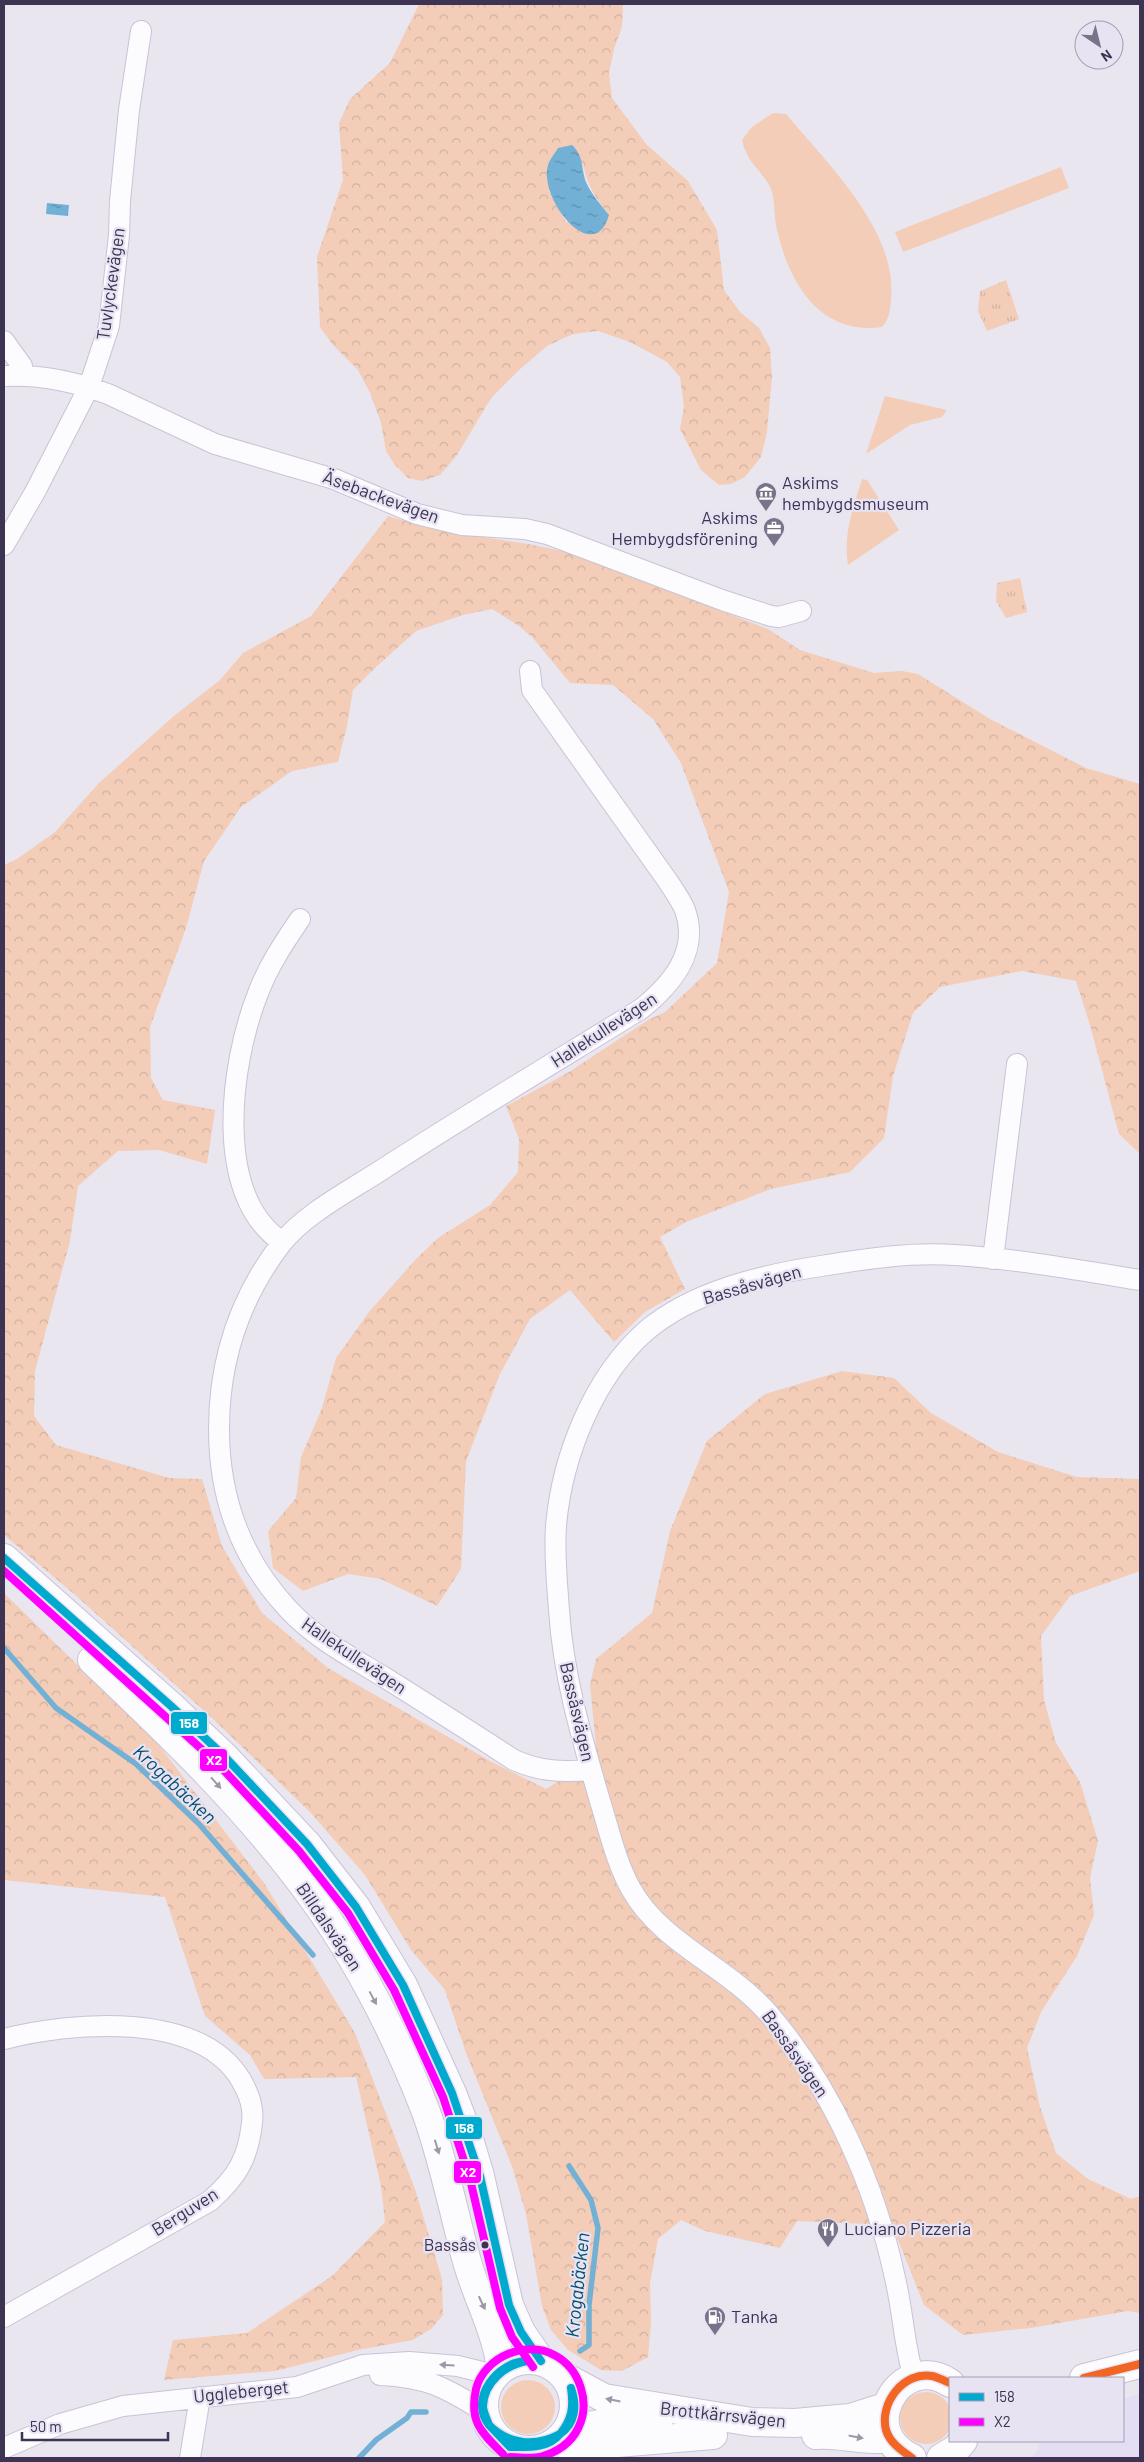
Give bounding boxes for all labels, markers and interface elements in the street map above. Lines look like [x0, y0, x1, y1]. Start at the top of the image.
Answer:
north arrow [1074, 20, 1124, 70]
text: N [1098, 46, 1115, 66]
street label: Tuvlyckevägen [91, 226, 129, 342]
street label: Äsebackevägen [320, 465, 442, 527]
place label: Askims hembygdsmuseum [782, 471, 929, 514]
museum icon: Askims hembygdsmuseum [754, 481, 778, 512]
place label: Askims Hembygdsförening [611, 506, 758, 549]
office icon: Askims Hembygdsförening [762, 516, 786, 547]
street label: Hallekullevägen [546, 987, 660, 1072]
street label: Bassåsvägen [700, 1260, 803, 1309]
street label: Hallekullevägen [298, 1612, 411, 1698]
street label: Bassåsvägen [556, 1660, 600, 1764]
line badge: 158 [170, 1711, 208, 1735]
text: 158 [179, 1714, 199, 1731]
water label: Krogabäcken [129, 1739, 222, 1828]
line badge: X2 [199, 1748, 228, 1772]
text: X2 [206, 1751, 222, 1768]
one-way arrow [210, 1776, 222, 1788]
street label: Billdalsvägen [292, 1878, 367, 1975]
one-way arrow [369, 1991, 377, 2005]
street label: Bassåsvägen [758, 2006, 834, 2101]
line badge: 158 [445, 2116, 483, 2140]
text: 158 [454, 2119, 474, 2136]
one-way arrow [433, 2140, 441, 2155]
line badge: X2 [453, 2160, 482, 2184]
text: X2 [460, 2163, 476, 2180]
street label: Berguven [147, 2182, 222, 2240]
restaurant icon: Luciano Pizzeria [816, 2217, 840, 2248]
place label: Luciano Pizzeria [844, 2217, 971, 2239]
water label: Krogabäcken [560, 2231, 593, 2339]
place label: Bassås [424, 2234, 476, 2254]
marker: Bassås [480, 2240, 490, 2250]
one-way arrow [478, 2296, 486, 2310]
fuel station icon: Tanka [703, 2305, 727, 2336]
place label: Tanka [731, 2305, 778, 2327]
one-way arrow [439, 2360, 455, 2368]
street label: Uggleberget [192, 2375, 290, 2407]
legend [949, 2377, 1124, 2442]
text: 158 [994, 2387, 1015, 2405]
one-way arrow [605, 2396, 620, 2404]
street label: Brottkärrsvägen [659, 2396, 787, 2432]
scale bar [22, 2410, 169, 2442]
text: X2 [994, 2412, 1011, 2430]
text: 50 m [30, 2417, 62, 2435]
one-way arrow [848, 2434, 864, 2442]

